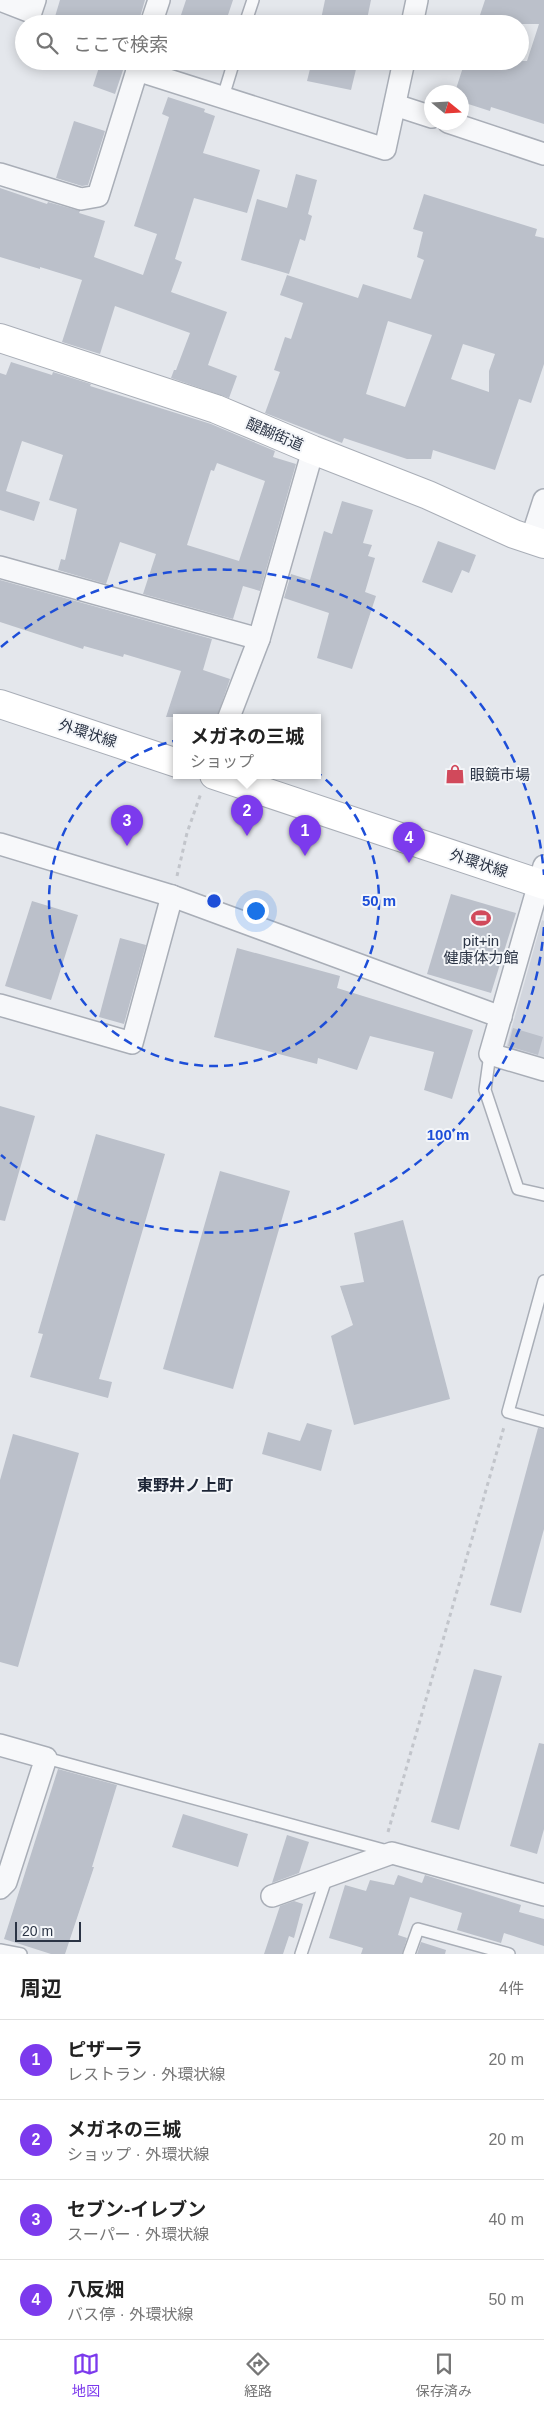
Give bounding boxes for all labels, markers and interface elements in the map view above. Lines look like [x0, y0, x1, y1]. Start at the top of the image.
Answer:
search box [15, 15, 529, 70]
icon: search [33, 29, 61, 57]
text: ここで検索 [73, 34, 168, 55]
north arrow [424, 85, 469, 130]
street label: 醍醐街道 [244, 414, 306, 454]
popup [173, 714, 321, 779]
street label: 外環状線 [57, 716, 119, 750]
text: メガネの三城 [190, 726, 304, 747]
text: ショップ [190, 753, 254, 770]
shop icon: 眼鏡市場 [444, 763, 466, 785]
place label: 眼鏡市場 [470, 766, 530, 783]
pin: 2 [231, 795, 263, 836]
pin: 3 [111, 805, 143, 846]
pin: 1 [289, 815, 321, 856]
pin: 4 [393, 822, 425, 863]
street label: 外環状線 [448, 846, 510, 880]
centre of rings [205, 892, 223, 910]
text: 50 m [362, 892, 396, 909]
your location [243, 898, 269, 924]
sports icon: pit+in 健康体力館 [470, 907, 492, 929]
place label: pit+in 健康体力館 [443, 932, 519, 966]
text: 100 m [427, 1126, 469, 1143]
district label: 東野井ノ上町 [137, 1476, 233, 1494]
scale bar [15, 1919, 81, 1942]
text: 20 m [22, 1923, 53, 1939]
text: 周辺 [20, 1977, 62, 2000]
text: 4件 [499, 1980, 524, 1997]
text: ピザーラ [67, 2039, 143, 2060]
text: 1 [32, 2051, 40, 2068]
text: 20 m [488, 2051, 524, 2068]
text: レストラン · 外環状線 [67, 2066, 225, 2083]
text: メガネの三城 [67, 2119, 181, 2140]
text: 2 [32, 2131, 40, 2148]
text: 20 m [488, 2131, 524, 2148]
text: ショップ · 外環状線 [67, 2146, 209, 2163]
text: セブン-イレブン [67, 2199, 206, 2220]
text: 3 [32, 2211, 40, 2228]
text: 40 m [488, 2211, 524, 2228]
text: スーパー · 外環状線 [67, 2226, 209, 2243]
text: 八反畑 [67, 2279, 124, 2300]
text: 4 [32, 2291, 40, 2308]
text: 50 m [488, 2291, 524, 2308]
text: バス停 · 外環状線 [67, 2306, 193, 2323]
tab: 地図 [72, 2350, 100, 2400]
tab: 経路 [244, 2350, 272, 2400]
tab: 保存済み [416, 2350, 472, 2400]

